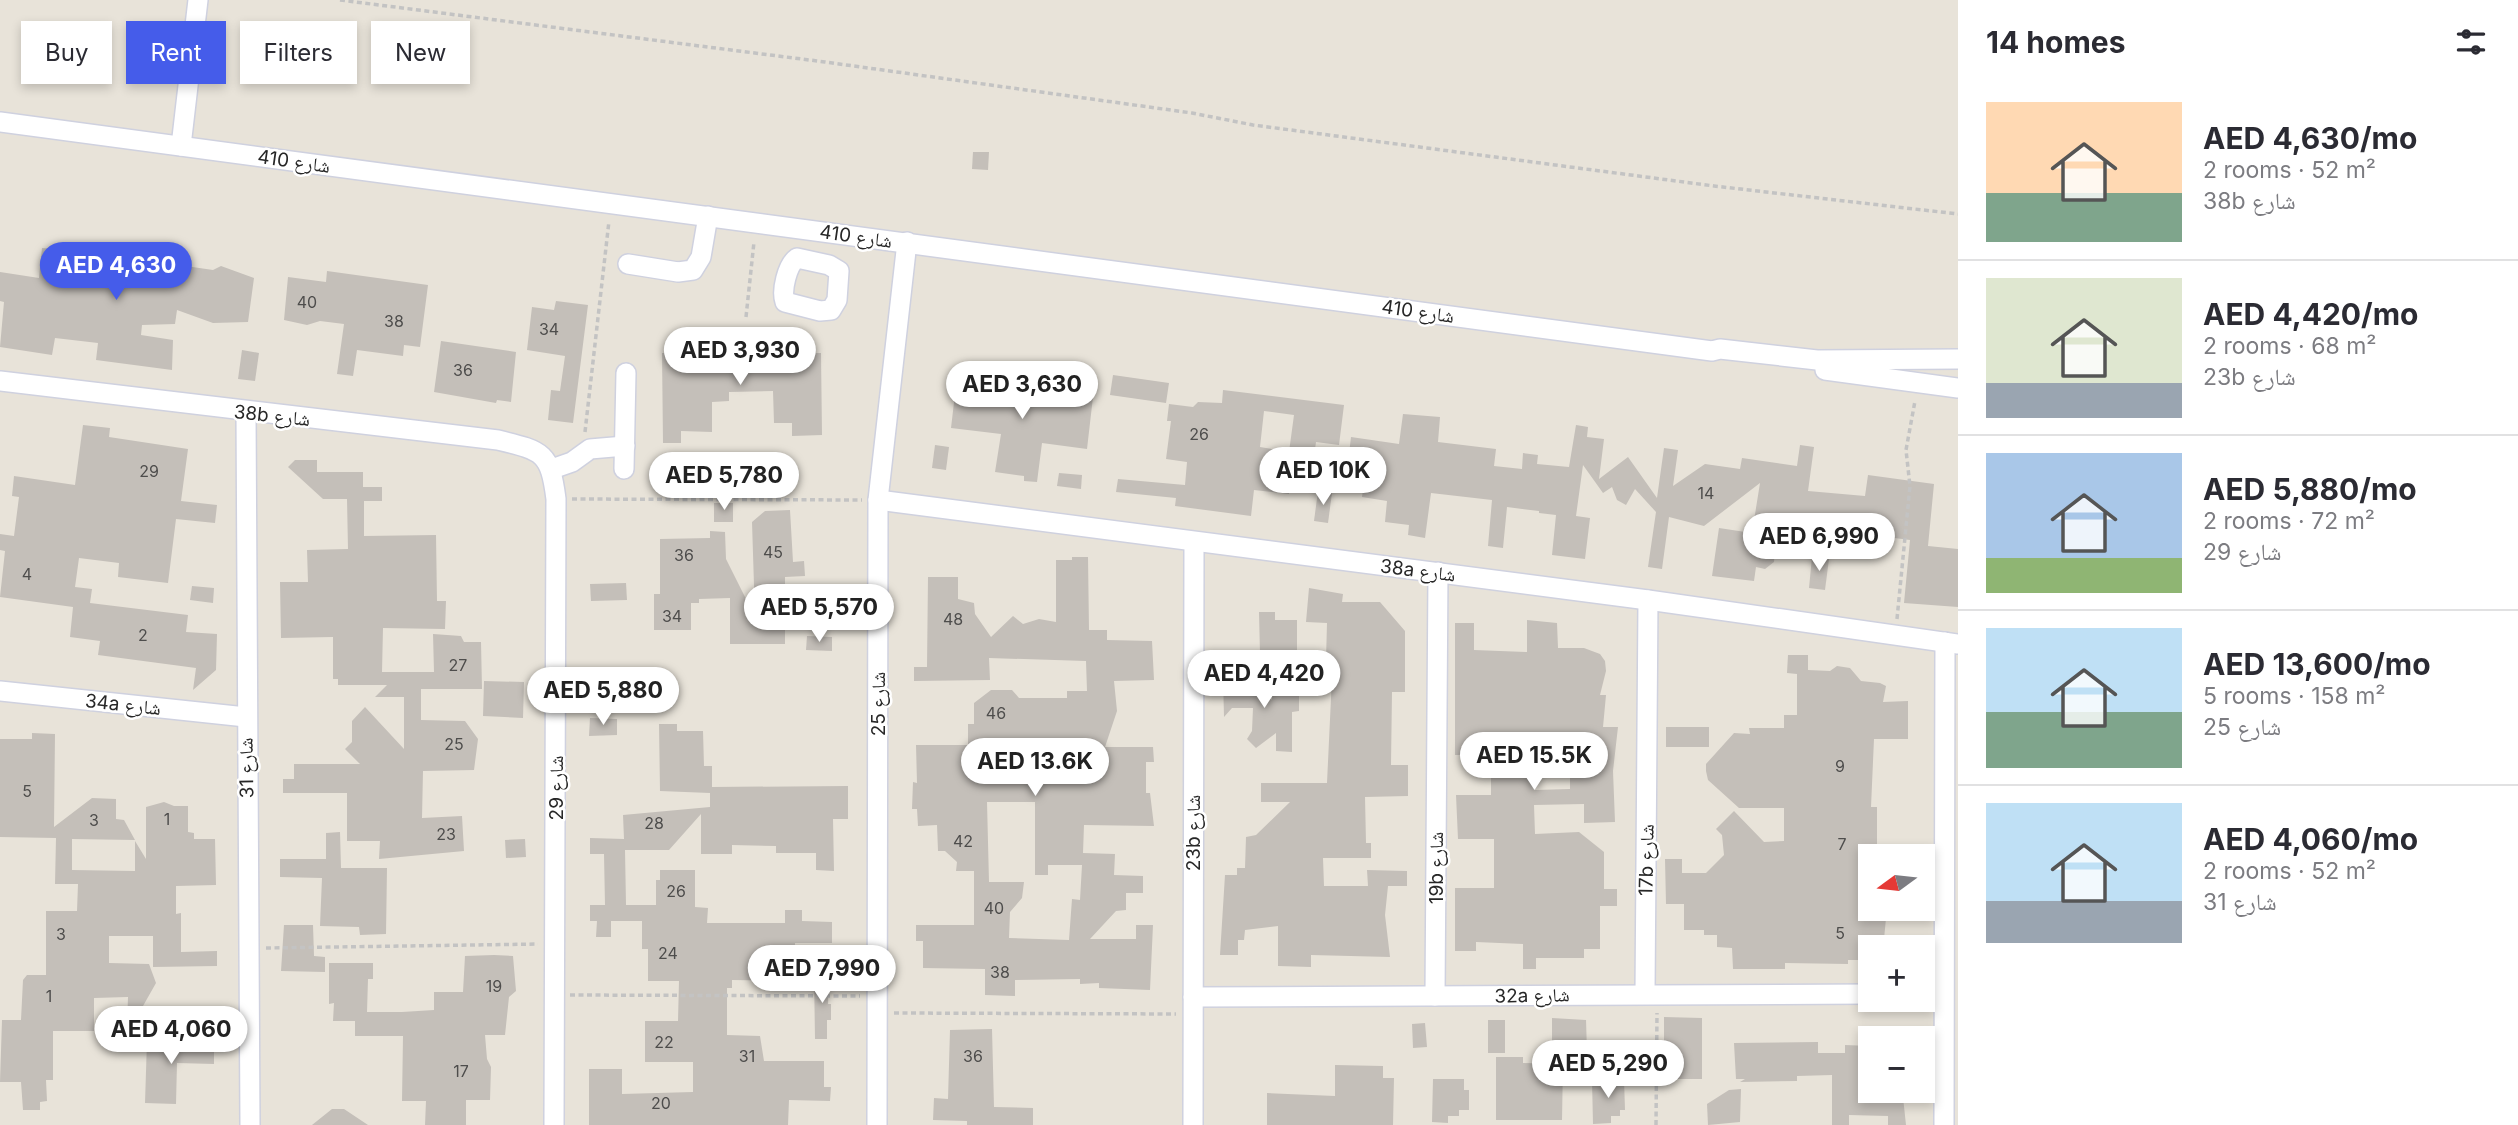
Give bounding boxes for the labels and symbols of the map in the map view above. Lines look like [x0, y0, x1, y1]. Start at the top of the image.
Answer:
street label: شارع 410 [256, 145, 332, 178]
street label: شارع 410 [818, 220, 894, 253]
pin: AED 4,630 [36, 243, 196, 302]
house number: 40 [297, 292, 317, 312]
street label: شارع 410 [1380, 295, 1456, 328]
house number: 38 [384, 311, 404, 331]
house number: 34 [539, 319, 559, 339]
pin: AED 3,930 [660, 328, 820, 387]
house number: 36 [453, 360, 473, 380]
pin: AED 3,630 [942, 362, 1102, 421]
street label: 38b شارع [233, 400, 311, 431]
house number: 26 [1189, 424, 1209, 444]
pin: AED 10K [1258, 448, 1388, 507]
pin: AED 5,780 [644, 452, 804, 512]
house number: 29 [139, 461, 159, 481]
house number: 14 [1698, 483, 1714, 503]
pin: AED 6,990 [1739, 514, 1899, 573]
house number: 45 [763, 542, 783, 562]
house number: 36 [674, 545, 694, 565]
street label: 38a شارع [1379, 554, 1457, 587]
house number: 4 [22, 564, 32, 584]
pin: AED 5,570 [739, 584, 899, 644]
house number: 34 [662, 606, 682, 626]
house number: 48 [943, 609, 963, 629]
house number: 2 [138, 625, 148, 645]
pin: AED 4,420 [1184, 650, 1344, 710]
house number: 27 [449, 655, 467, 675]
pin: AED 5,880 [523, 668, 683, 727]
street label: شارع 25 [867, 672, 890, 736]
street label: 34a شارع [84, 689, 162, 720]
house number: 46 [986, 703, 1006, 723]
pin: AED 15.5K [1454, 732, 1614, 792]
house number: 25 [444, 734, 464, 754]
street label: شارع 31 [234, 737, 259, 799]
pin: AED 13.6K [955, 738, 1115, 798]
street label: شارع 29 [545, 756, 568, 820]
house number: 9 [1835, 756, 1845, 776]
house number: 5 [22, 781, 32, 801]
street label: 23b شارع [1182, 795, 1205, 871]
house number: 1 [164, 809, 170, 829]
house number: 3 [89, 810, 99, 830]
house number: 28 [644, 813, 664, 833]
house number: 23 [436, 824, 456, 844]
street label: 17b شارع [1634, 824, 1659, 896]
house number: 42 [953, 831, 973, 851]
street label: 19b شارع [1425, 832, 1448, 904]
house number: 7 [1837, 834, 1847, 854]
north arrow [1858, 844, 1936, 920]
house number: 26 [666, 881, 686, 901]
house number: 40 [984, 898, 1004, 918]
house number: 5 [1835, 923, 1845, 943]
house number: 3 [56, 924, 66, 944]
house number: 24 [658, 943, 678, 963]
pin: AED 7,990 [742, 946, 902, 1005]
house number: 38 [990, 962, 1010, 982]
house number: 19 [486, 976, 502, 996]
street label: 32a شارع [1494, 983, 1570, 1008]
house number: 1 [46, 986, 52, 1006]
pin: AED 4,060 [91, 1006, 251, 1066]
house number: 22 [654, 1032, 674, 1052]
pin: AED 5,290 [1528, 1040, 1688, 1100]
house number: 31 [739, 1046, 755, 1066]
house number: 36 [963, 1046, 983, 1066]
house number: 17 [453, 1061, 469, 1081]
house number: 20 [651, 1093, 671, 1113]

